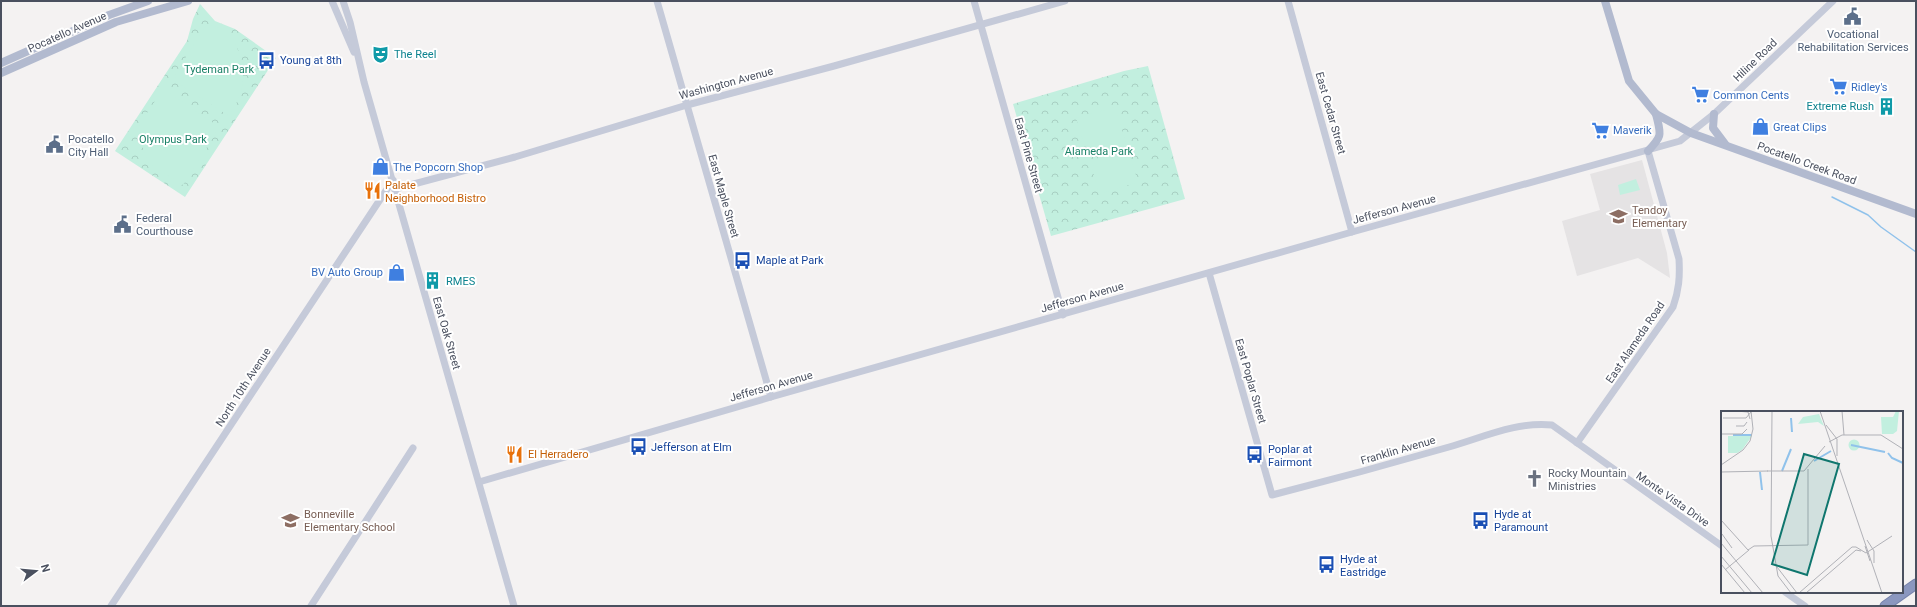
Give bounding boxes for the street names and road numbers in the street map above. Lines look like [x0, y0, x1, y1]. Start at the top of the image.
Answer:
street label: Pocatello Avenue [26, 9, 109, 56]
street label: Hiline Road [1731, 36, 1780, 84]
street label: Washington Avenue [678, 65, 775, 102]
street label: East Cedar Street [1313, 71, 1349, 156]
street label: East Pine Street [1012, 116, 1046, 195]
street label: Pocatello Creek Road [1755, 139, 1858, 187]
street label: East Maple Street [705, 153, 742, 240]
street label: Jefferson Avenue [1351, 192, 1437, 227]
street label: Jefferson Avenue [1039, 279, 1125, 316]
street label: East Oak Street [430, 295, 463, 371]
street label: East Alameda Road [1603, 299, 1668, 386]
street label: East Poplar Street [1232, 337, 1269, 425]
street label: North 10th Avenue [213, 345, 274, 429]
street label: Jefferson Avenue [728, 368, 814, 405]
street label: Franklin Avenue [1359, 434, 1437, 467]
street label: Monte Vista Drive [1634, 469, 1712, 530]

